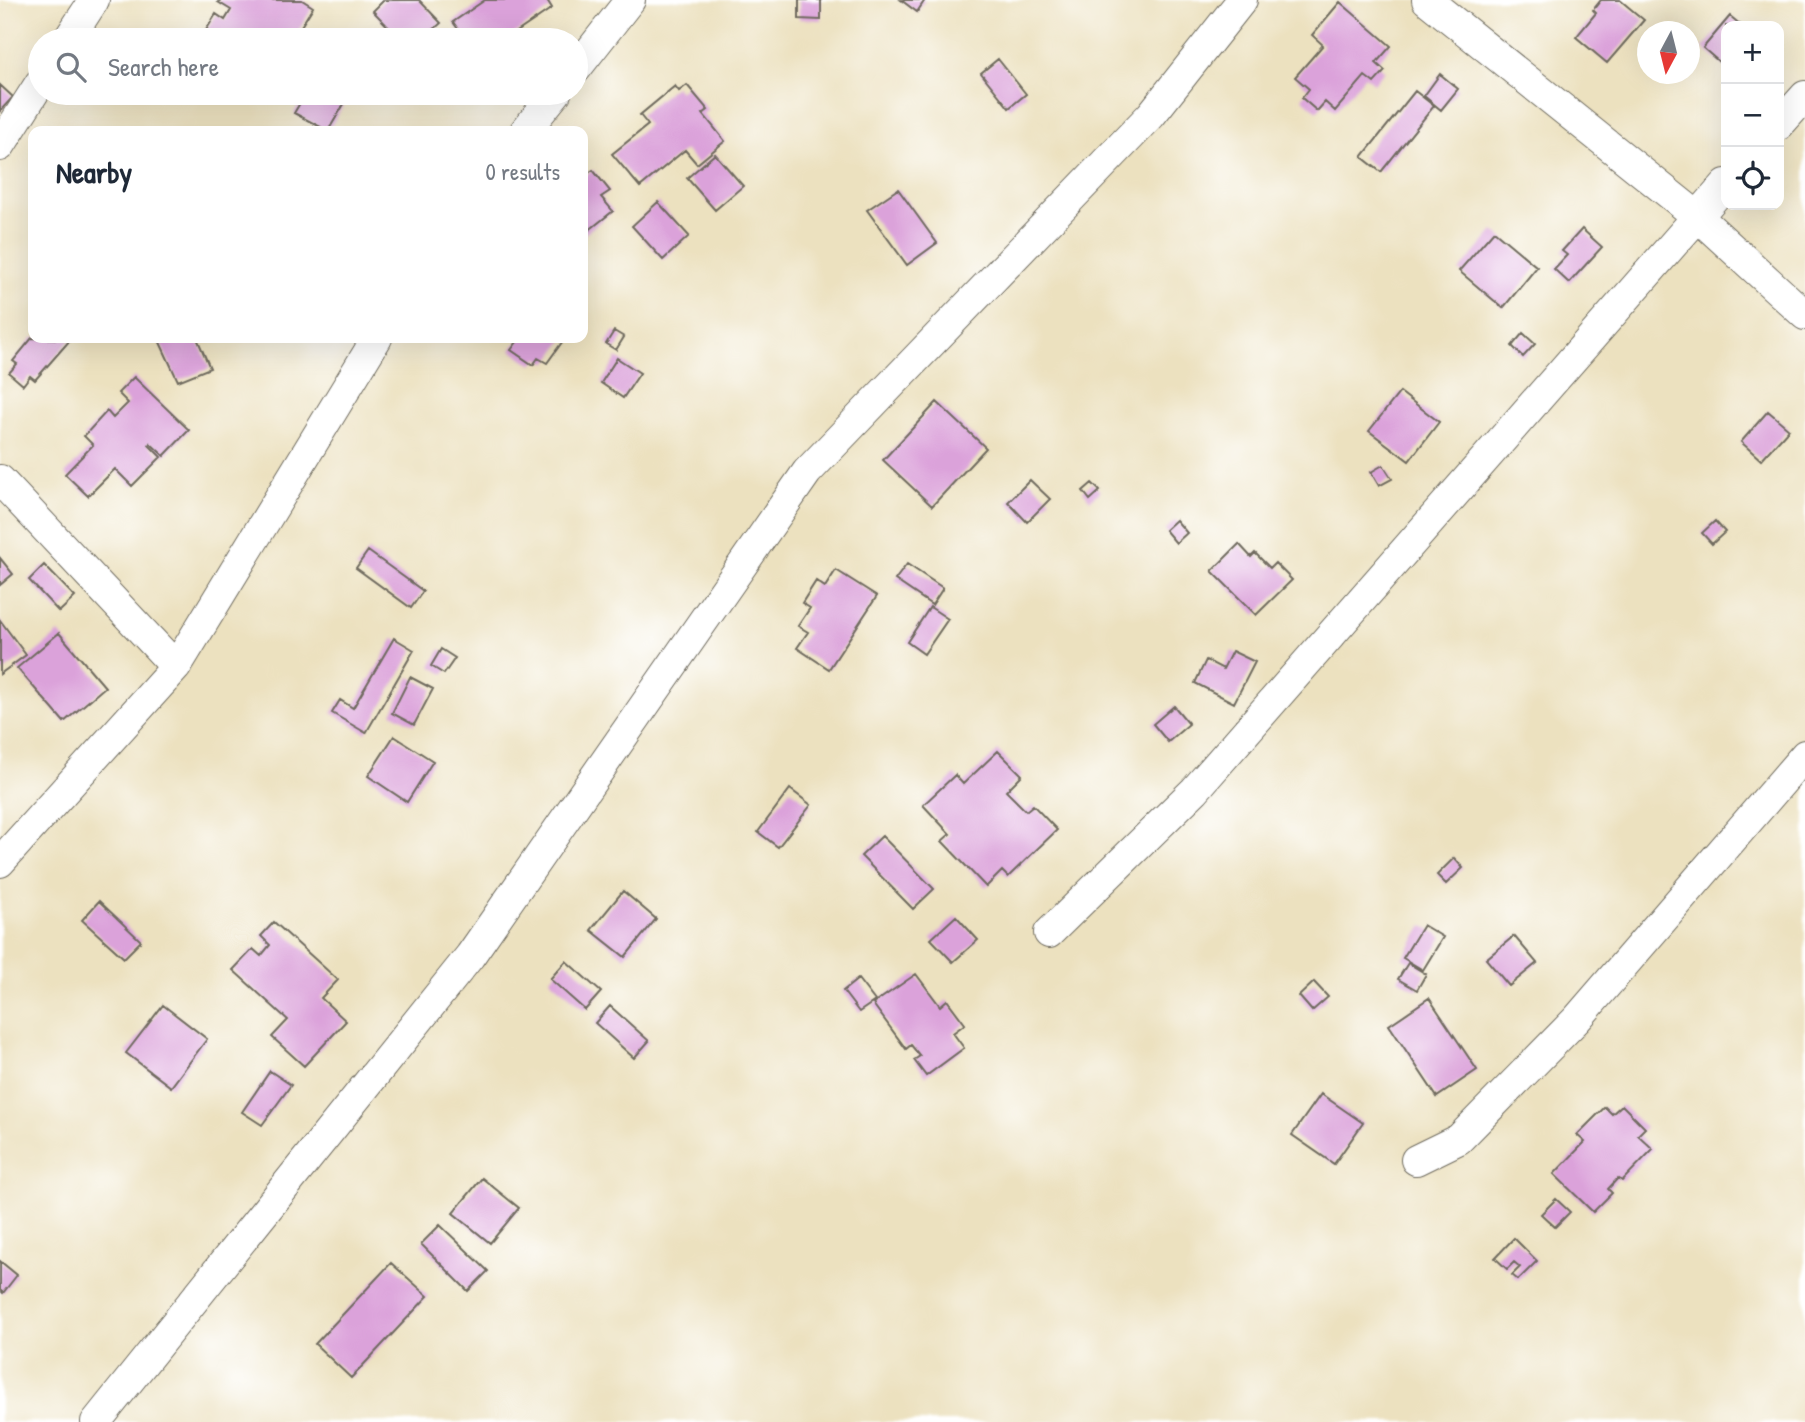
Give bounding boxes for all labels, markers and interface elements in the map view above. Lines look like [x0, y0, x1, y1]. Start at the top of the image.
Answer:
north arrow [1637, 21, 1700, 84]
map controls [1721, 21, 1784, 210]
button: + [1721, 21, 1784, 84]
search box [28, 28, 588, 105]
icon: search [52, 48, 90, 86]
text: Search here [108, 49, 219, 84]
button: − [1721, 84, 1784, 147]
button: locate [1721, 147, 1784, 210]
text: Nearby [56, 152, 132, 192]
text: 0 results [485, 156, 560, 187]

